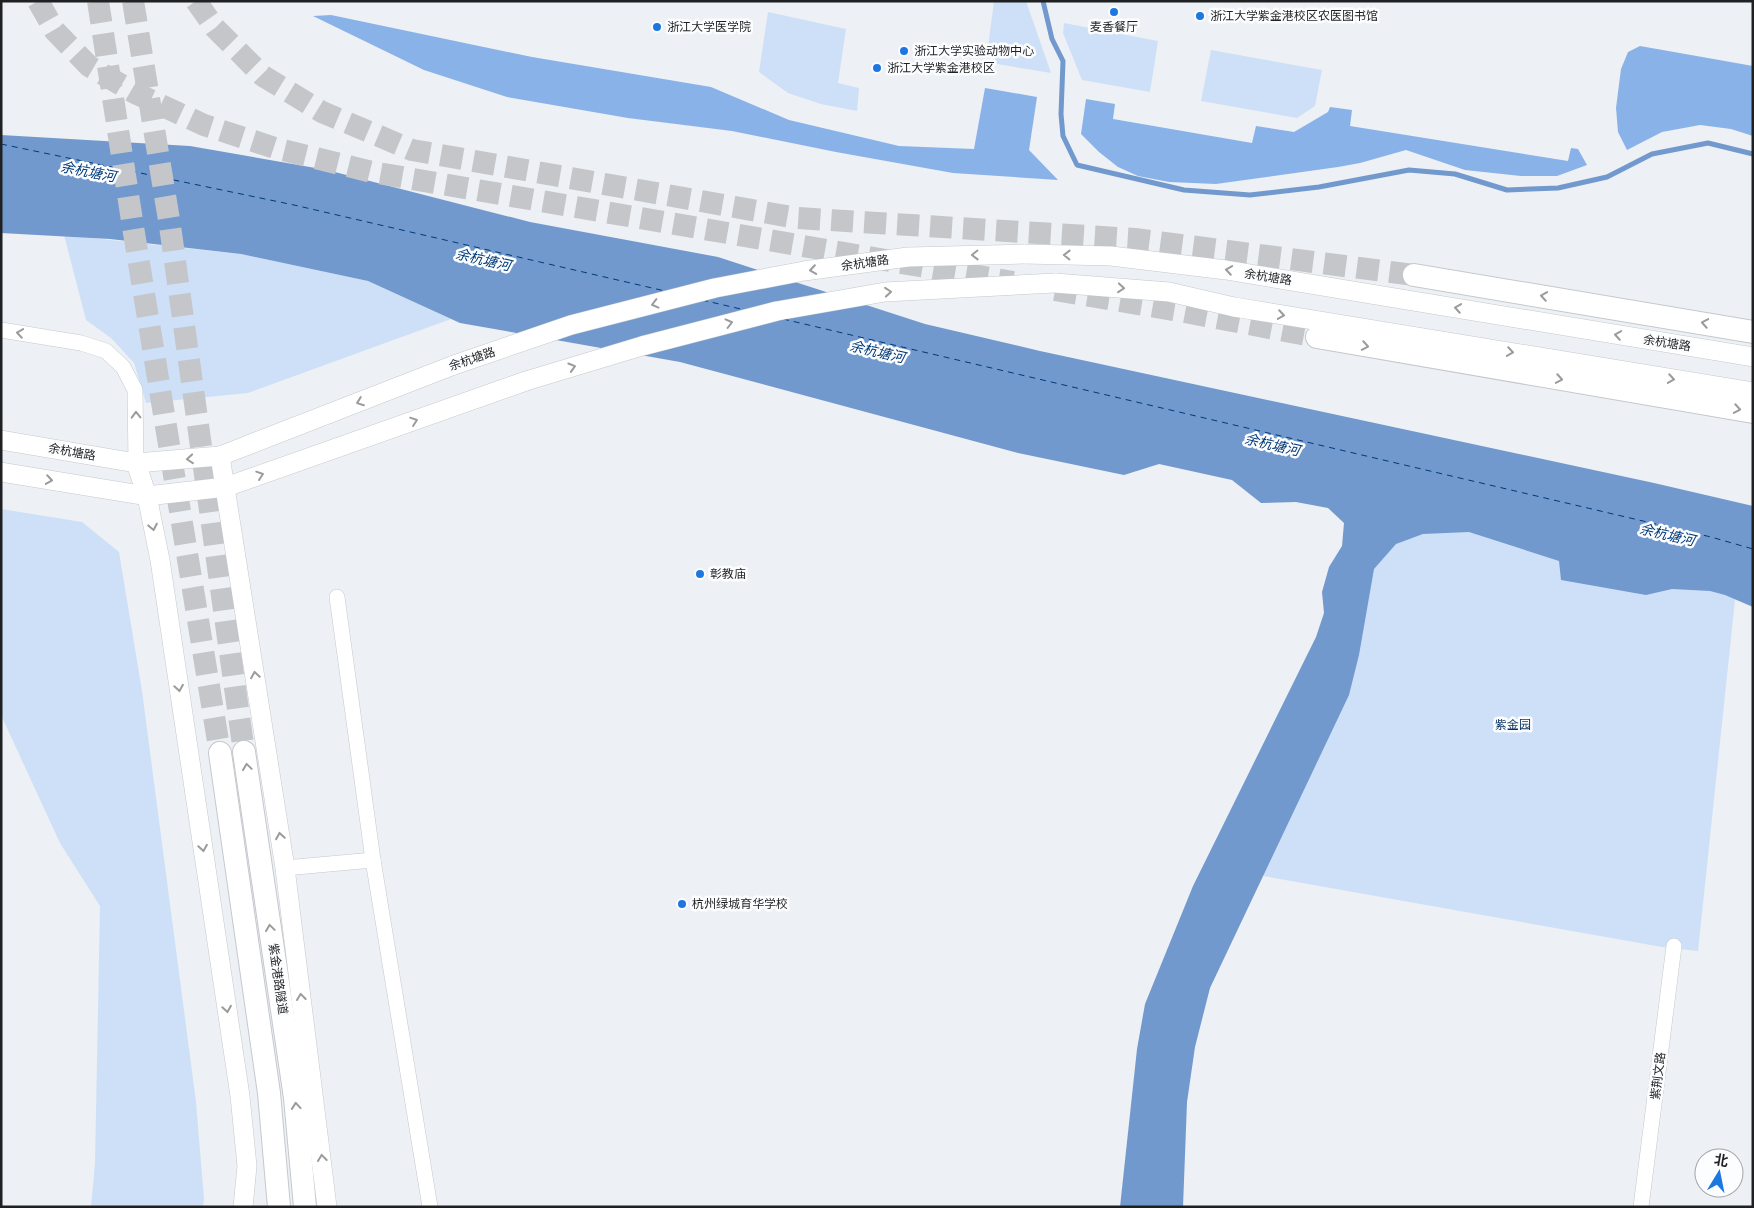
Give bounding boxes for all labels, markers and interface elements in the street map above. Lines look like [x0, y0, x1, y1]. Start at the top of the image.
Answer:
marker: 麦香餐厅 [1108, 6, 1120, 18]
place label: 浙江大学紫金港校区农医图书馆 [1210, 9, 1378, 23]
marker: 浙江大学紫金港校区农医图书馆 [1194, 10, 1206, 22]
place label: 浙江大学医学院 [667, 20, 751, 34]
place label: 麦香餐厅 [1090, 20, 1138, 34]
marker: 浙江大学医学院 [651, 21, 663, 33]
place label: 浙江大学实验动物中心 [914, 44, 1034, 58]
marker: 浙江大学实验动物中心 [898, 45, 910, 57]
place label: 浙江大学紫金港校区 [887, 61, 995, 75]
marker: 浙江大学紫金港校区 [871, 62, 883, 74]
water label: 余杭塘河 [59, 158, 120, 186]
water label: 余杭塘河 [454, 245, 515, 275]
one-way arrow [971, 250, 979, 261]
one-way arrow [1063, 250, 1070, 260]
street label: 余杭塘路 [840, 253, 890, 273]
one-way arrow [809, 264, 817, 275]
one-way arrow [1224, 266, 1233, 276]
street label: 余杭塘路 [1243, 266, 1293, 288]
one-way arrow [1117, 283, 1125, 294]
one-way arrow [884, 287, 892, 298]
one-way arrow [1540, 292, 1549, 302]
one-way arrow [650, 298, 659, 309]
one-way arrow [1454, 304, 1462, 314]
one-way arrow [1277, 309, 1285, 319]
one-way arrow [724, 319, 732, 329]
one-way arrow [1700, 319, 1709, 329]
one-way arrow [15, 328, 23, 339]
one-way arrow [1614, 331, 1623, 341]
street label: 余杭塘路 [1642, 332, 1692, 354]
water label: 余杭塘河 [848, 337, 909, 367]
one-way arrow [1360, 340, 1369, 350]
street label: 余杭塘路 [447, 345, 497, 373]
one-way arrow [1506, 347, 1515, 357]
one-way arrow [568, 363, 576, 373]
one-way arrow [1555, 373, 1564, 383]
one-way arrow [1666, 373, 1675, 383]
one-way arrow [356, 396, 365, 406]
one-way arrow [1733, 403, 1741, 414]
one-way arrow [131, 410, 141, 418]
one-way arrow [409, 417, 417, 427]
water label: 余杭塘河 [1243, 430, 1304, 460]
street label: 余杭塘路 [47, 441, 97, 463]
one-way arrow [186, 453, 194, 464]
one-way arrow [256, 471, 264, 481]
one-way arrow [45, 475, 54, 485]
water label: 余杭塘河 [1638, 520, 1699, 550]
one-way arrow [148, 523, 158, 532]
place label: 彰教庙 [710, 567, 746, 581]
marker: 彰教庙 [694, 568, 706, 580]
one-way arrow [250, 671, 261, 679]
one-way arrow [173, 684, 184, 692]
park label: 紫金园 [1495, 718, 1531, 732]
one-way arrow [242, 763, 252, 771]
one-way arrow [275, 832, 286, 840]
one-way arrow [197, 845, 208, 853]
place label: 杭州绿城育华学校 [692, 897, 788, 911]
marker: 杭州绿城育华学校 [676, 898, 688, 910]
one-way arrow [265, 923, 276, 931]
street label: 紫金港路隧道 [266, 942, 290, 1016]
one-way arrow [296, 993, 307, 1001]
one-way arrow [221, 1005, 232, 1013]
street label: 紫荆文路 [1648, 1051, 1668, 1101]
one-way arrow [290, 1102, 301, 1110]
north arrow [1694, 1148, 1744, 1198]
text: 北 [1713, 1151, 1730, 1170]
one-way arrow [317, 1154, 328, 1162]

